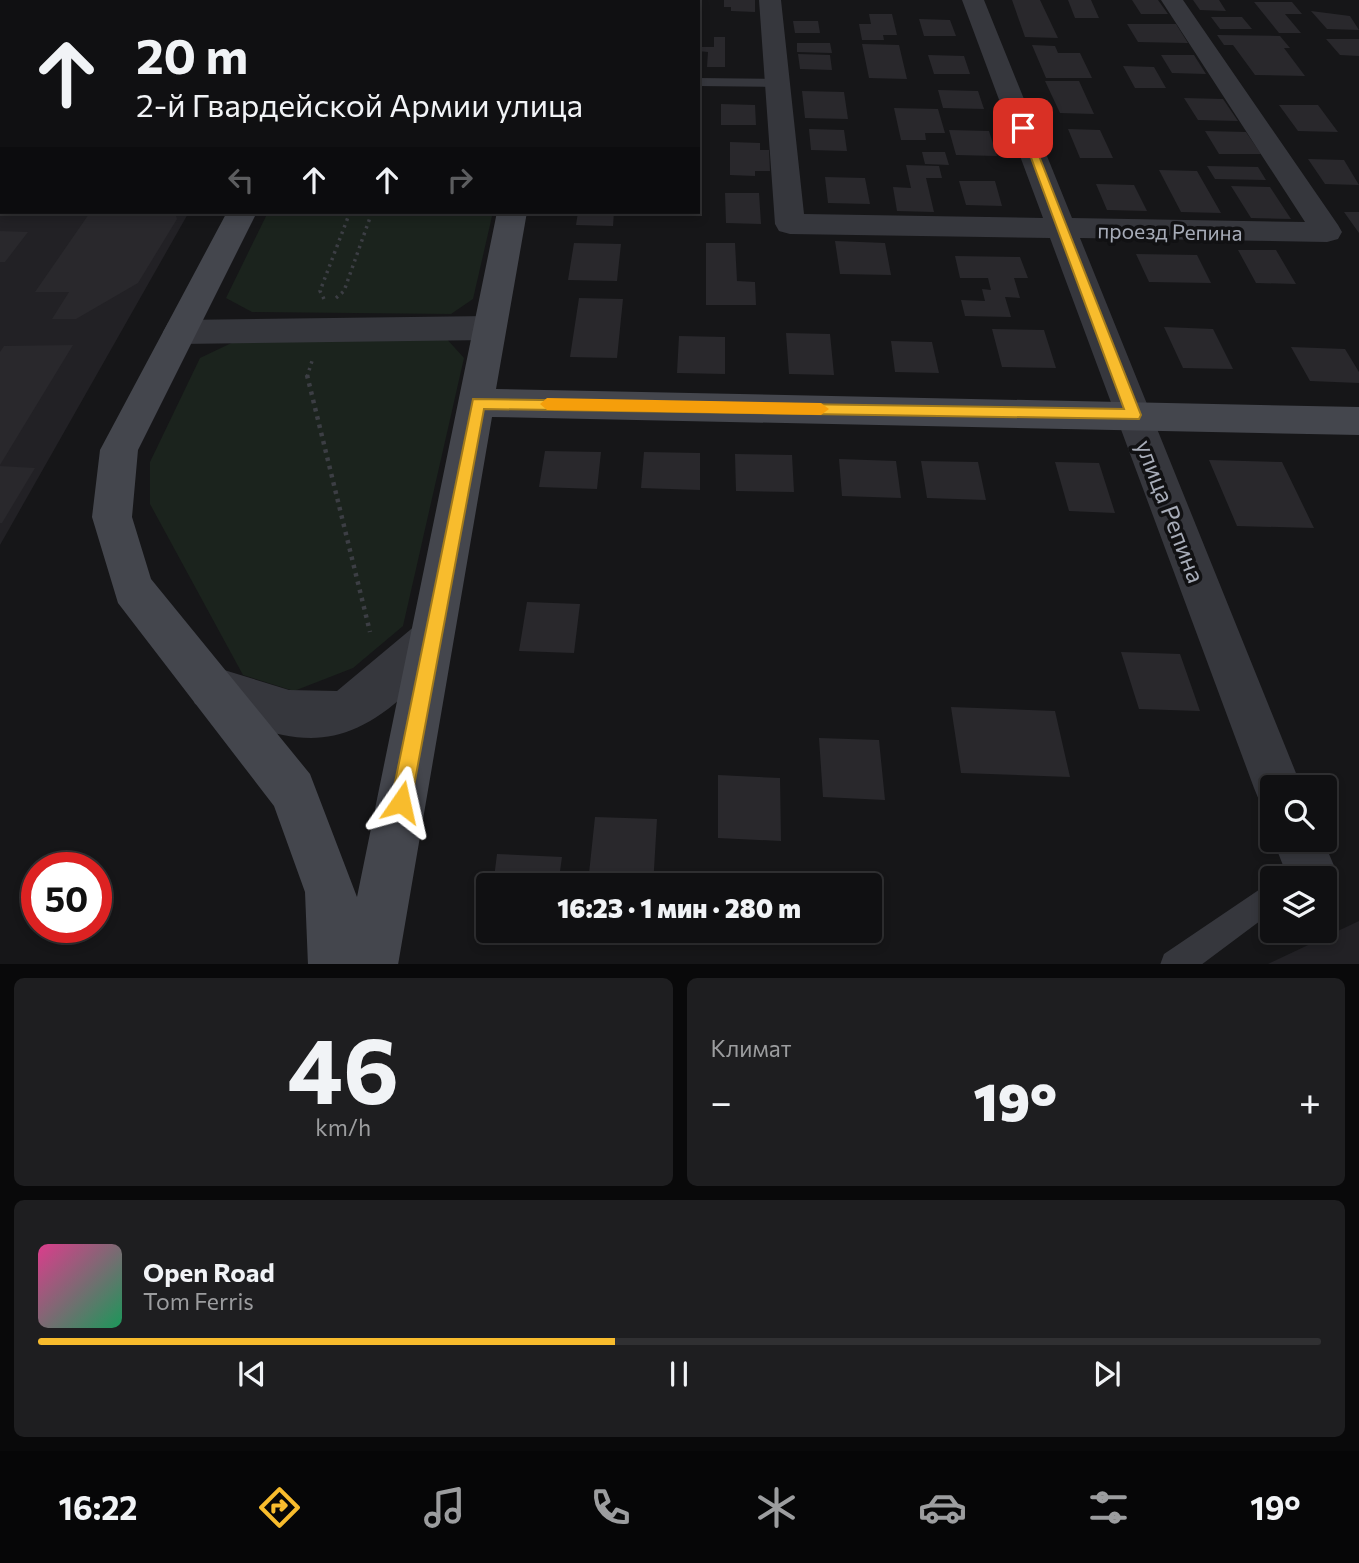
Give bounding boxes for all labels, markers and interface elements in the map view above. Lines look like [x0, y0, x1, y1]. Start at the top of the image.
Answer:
text: 20 m [136, 24, 248, 84]
icon: ahead [21, 28, 112, 119]
text: 2-й Гвардейской Армии улица [136, 84, 583, 124]
pin [993, 98, 1053, 158]
icon: arrive [1004, 109, 1042, 147]
icon: left [222, 161, 260, 199]
icon: ahead [295, 161, 333, 199]
icon: ahead [368, 161, 406, 199]
icon: right [441, 161, 479, 199]
street label: проезд Репина [1097, 217, 1243, 245]
street label: улица Репина [1130, 435, 1212, 587]
position arrow [364, 765, 438, 839]
map controls [1260, 775, 1337, 943]
button: search [1260, 775, 1337, 852]
speed limit sign: 50 [21, 852, 112, 943]
button: layers [1260, 866, 1337, 943]
text: 16:23 · 1 мин · 280 m [557, 892, 801, 923]
text: 46 [287, 1011, 399, 1123]
text: Климат [711, 1034, 792, 1062]
text: 19° [974, 1068, 1057, 1132]
text: − [711, 1077, 732, 1124]
text: + [1299, 1077, 1321, 1124]
text: km/h [315, 1113, 371, 1141]
text: Open Road [143, 1256, 275, 1287]
text: Tom Ferris [143, 1287, 254, 1315]
icon: previous [233, 1355, 271, 1393]
icon: pause [660, 1355, 698, 1393]
icon: next [1088, 1355, 1126, 1393]
icon: directions [255, 1483, 304, 1532]
icon: music [420, 1483, 469, 1532]
icon: phone [586, 1483, 635, 1532]
icon: climate [752, 1483, 801, 1532]
icon: car [918, 1483, 967, 1532]
icon: filters [1084, 1483, 1133, 1532]
text: 16:22 [58, 1487, 138, 1527]
text: 19° [1250, 1487, 1300, 1527]

